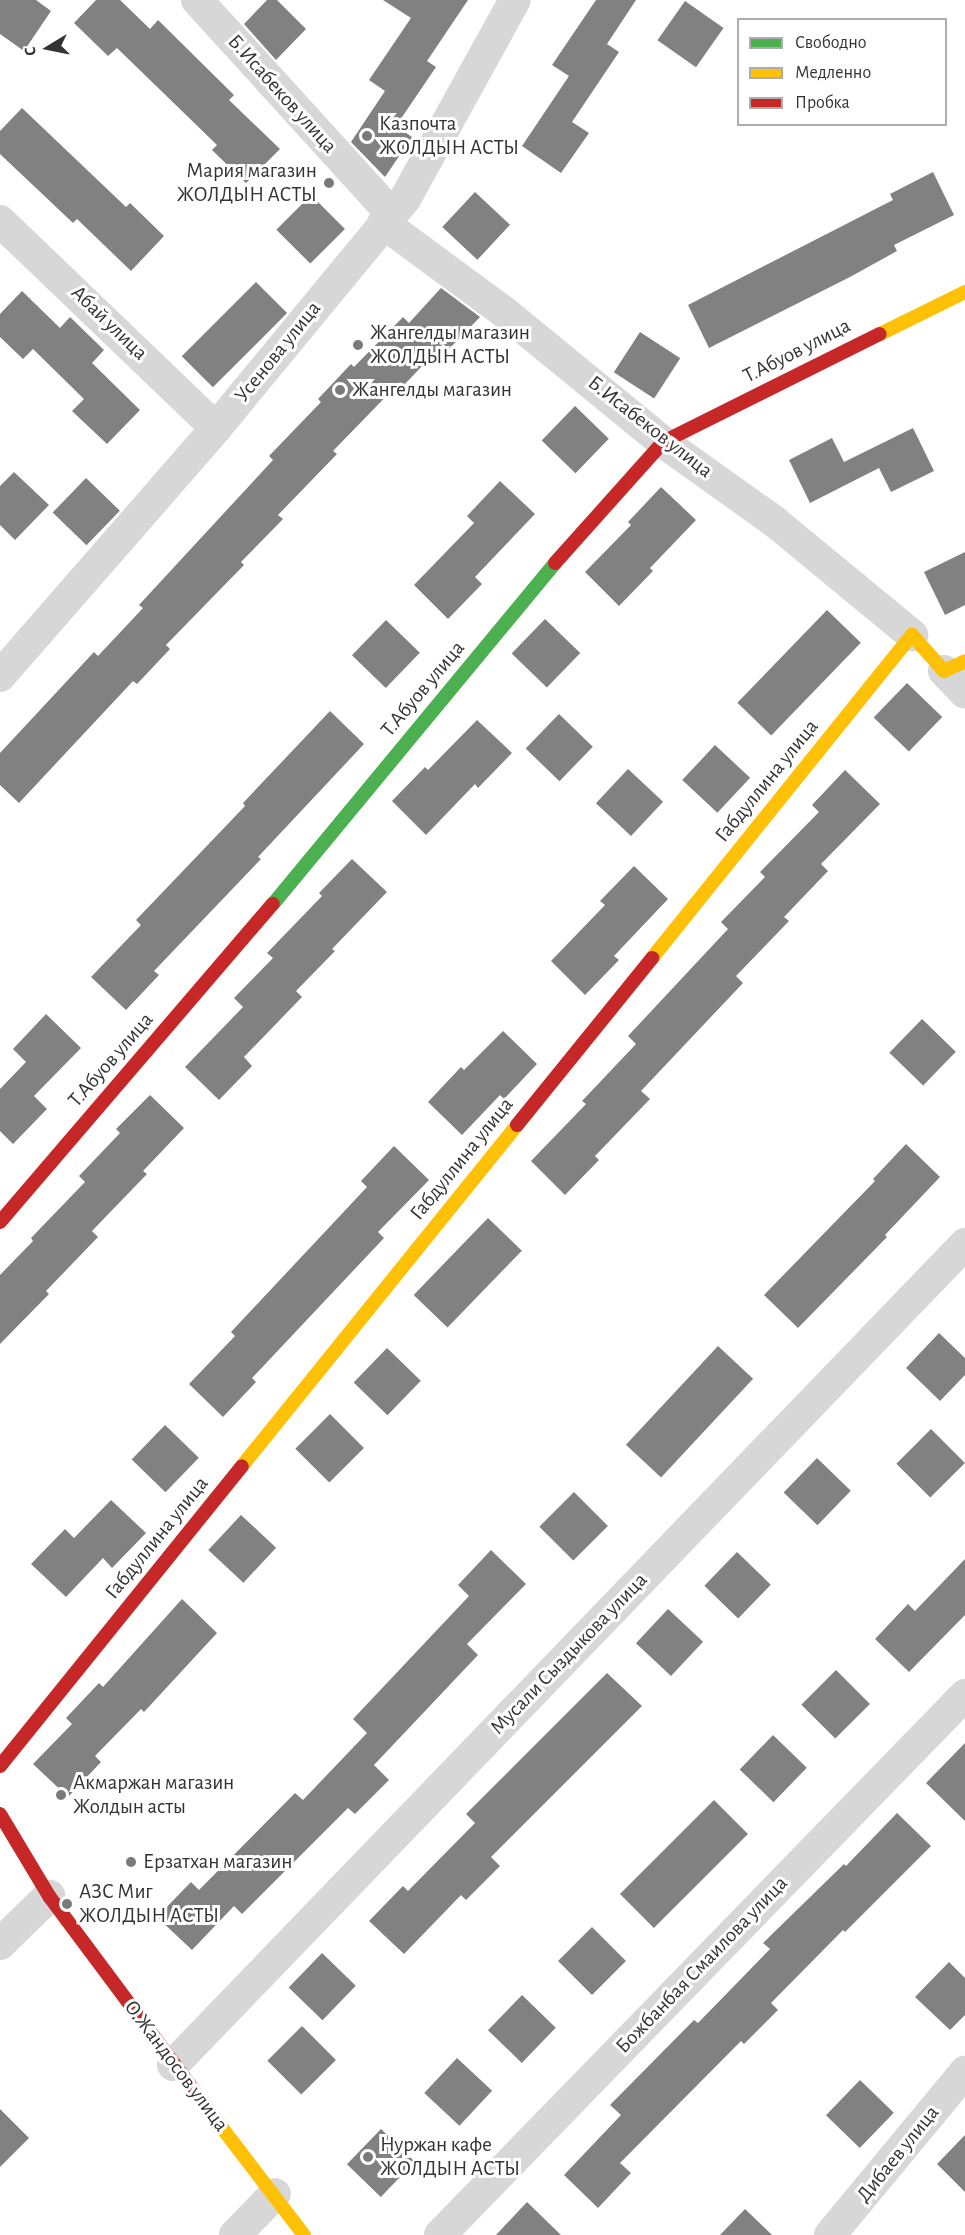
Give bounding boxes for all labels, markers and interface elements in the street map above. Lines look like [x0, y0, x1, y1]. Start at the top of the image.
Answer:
north arrow [18, 18, 78, 78]
legend [737, 18, 947, 126]
street label: Б.Исабеков улица [222, 29, 342, 159]
text: Свободно [795, 34, 867, 52]
text: С [22, 45, 39, 57]
text: Медленно [795, 64, 871, 82]
text: Пробка [795, 94, 850, 112]
place label: Казпочта ЖОЛДЫН АСТЫ [379, 111, 519, 161]
marker: Казпочта ЖОЛДЫН АСТЫ [360, 129, 374, 143]
place label: Мария магазин ЖОЛДЫН АСТЫ [177, 158, 317, 208]
marker: Мария магазин ЖОЛДЫН АСТЫ [322, 176, 336, 190]
street label: Абай улица [66, 280, 152, 366]
street label: Усенова улица [230, 296, 326, 408]
street label: Т.Абуов улица [739, 313, 855, 389]
place label: Жангелды магазин ЖОЛДЫН АСТЫ [370, 320, 530, 370]
marker: Жангелды магазин ЖОЛДЫН АСТЫ [351, 338, 365, 352]
street label: Б.Исабеков улица [583, 370, 717, 484]
place label: Жангелды магазин [352, 377, 512, 403]
marker: Жангелды магазин [333, 383, 347, 397]
street label: Т.Абуов улица [376, 636, 470, 742]
street label: Габдуллина улица [710, 715, 824, 847]
street label: Т.Абуов улица [63, 1008, 159, 1112]
street label: Габдуллина улица [405, 1093, 519, 1225]
street label: Габдуллина улица [100, 1472, 214, 1604]
street label: Мусали Сыздыкова улица [485, 1568, 653, 1740]
place label: Акмаржан магазин Жолдын асты [73, 1770, 234, 1820]
marker: Акмаржан магазин Жолдын асты [54, 1788, 68, 1802]
place label: Ерзатхан магазин [143, 1849, 292, 1875]
marker: Ерзатхан магазин [124, 1855, 138, 1869]
street label: Божбанбая Смаилова улица [611, 1871, 793, 2059]
place label: АЗС Миг ЖОЛДЫН АСТЫ [79, 1879, 219, 1929]
marker: АЗС Миг ЖОЛДЫН АСТЫ [60, 1897, 74, 1911]
street label: О.Жандосов улица [118, 1995, 234, 2137]
street label: Дибаев улица [851, 2101, 945, 2207]
place label: Нуржан кафе ЖОЛДЫН АСТЫ [380, 2132, 520, 2182]
marker: Нуржан кафе ЖОЛДЫН АСТЫ [361, 2150, 375, 2164]

